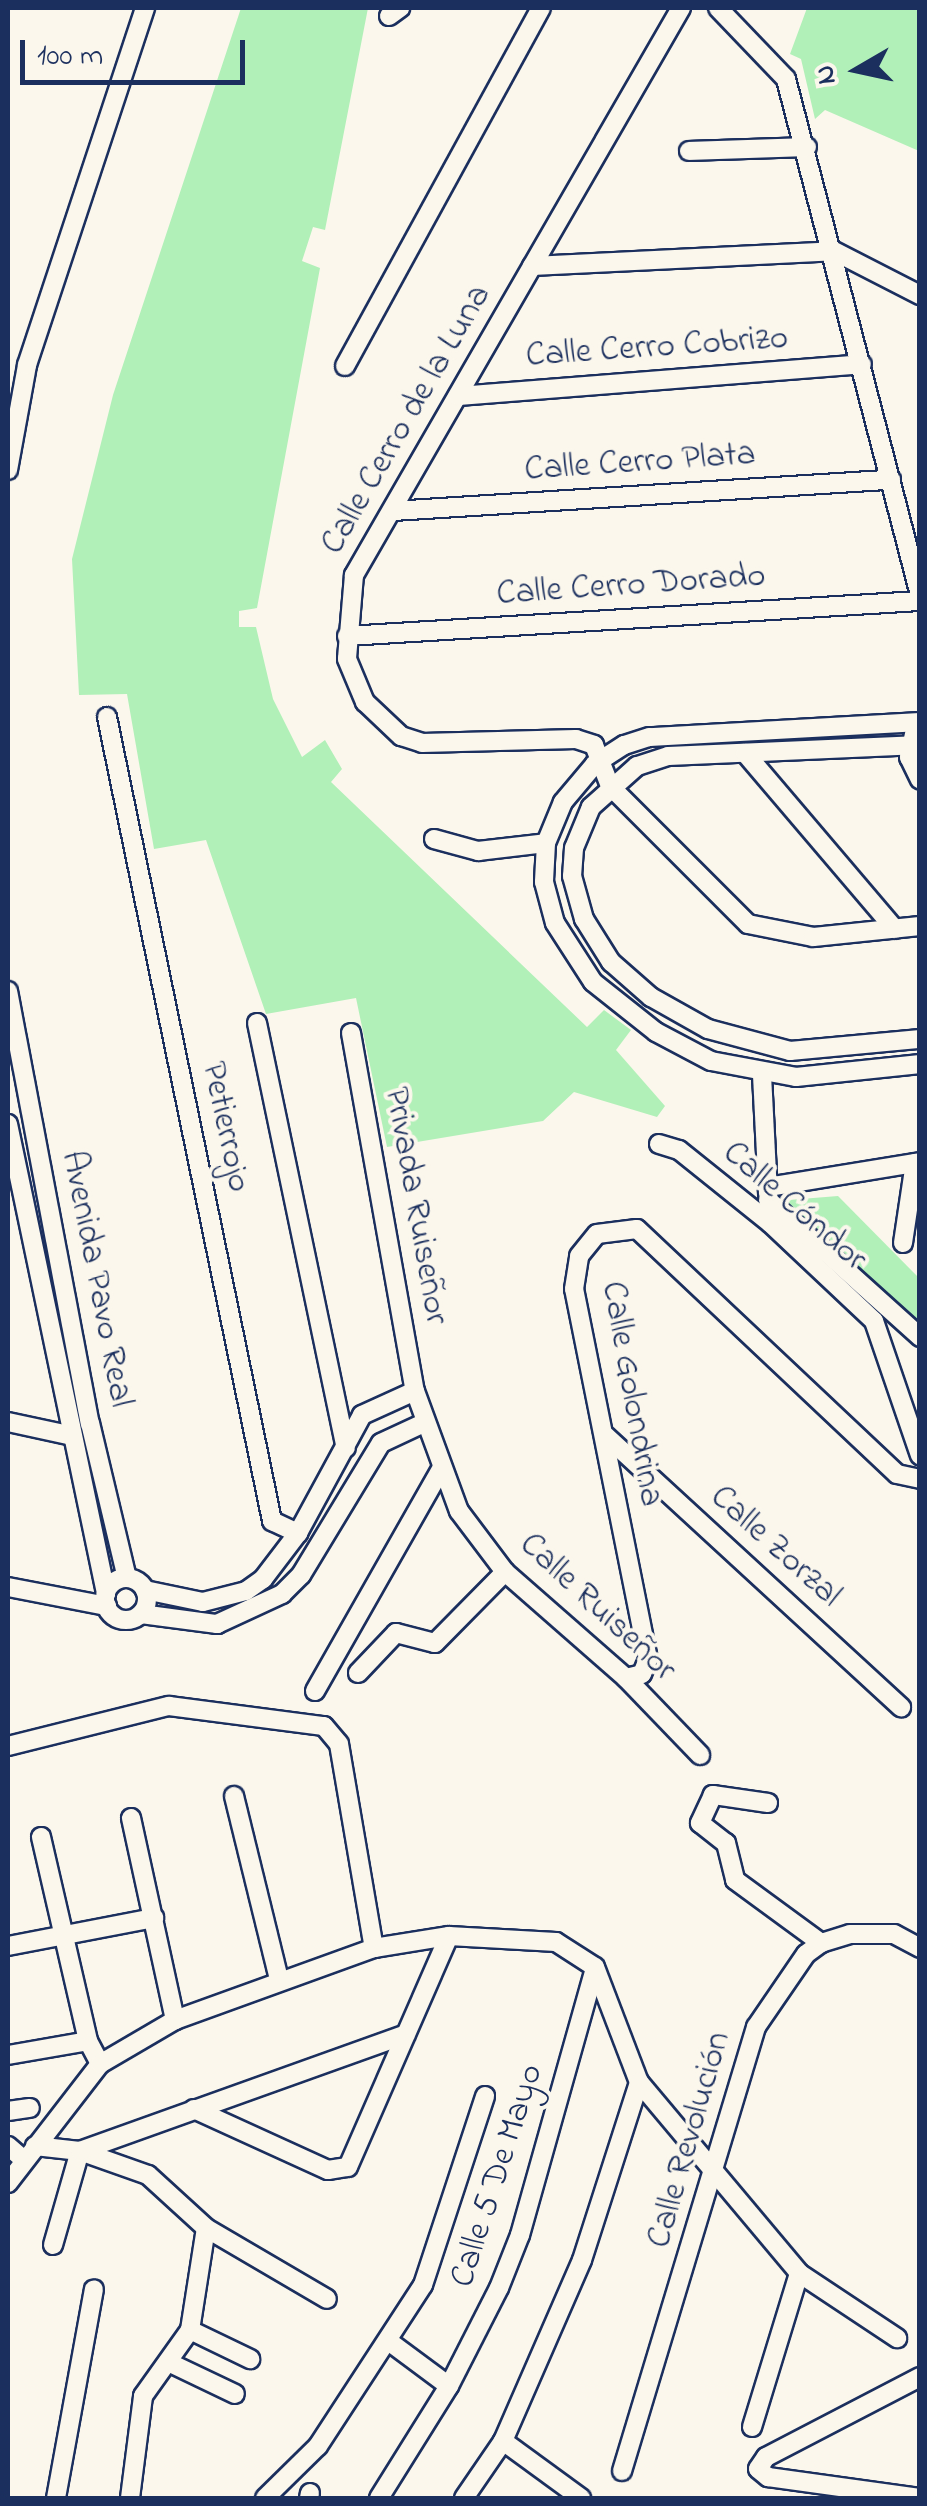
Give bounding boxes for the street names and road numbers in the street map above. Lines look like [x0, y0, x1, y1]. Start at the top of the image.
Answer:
street label: Calle Cerro de la Luna [313, 278, 501, 562]
street label: Calle Cerro Cobrizo [525, 318, 789, 378]
street label: Calle Cerro Plata [523, 434, 757, 492]
street label: Calle Cerro Dorado [495, 556, 767, 616]
street label: Petierrojo [191, 1058, 259, 1196]
street label: Privada Ruiseñor [373, 1084, 457, 1328]
street label: Calle Cóndor [713, 1133, 875, 1281]
street label: Avenida Pavo Real [51, 1147, 141, 1411]
street label: Calle Golondrina [591, 1278, 671, 1510]
street label: Calle Zorzal [701, 1477, 849, 1617]
street label: Calle Ruiseñor [510, 1525, 684, 1691]
street label: Calle Revolución [639, 2027, 741, 2253]
street label: Calle 5 De Mayo [442, 2059, 554, 2293]

